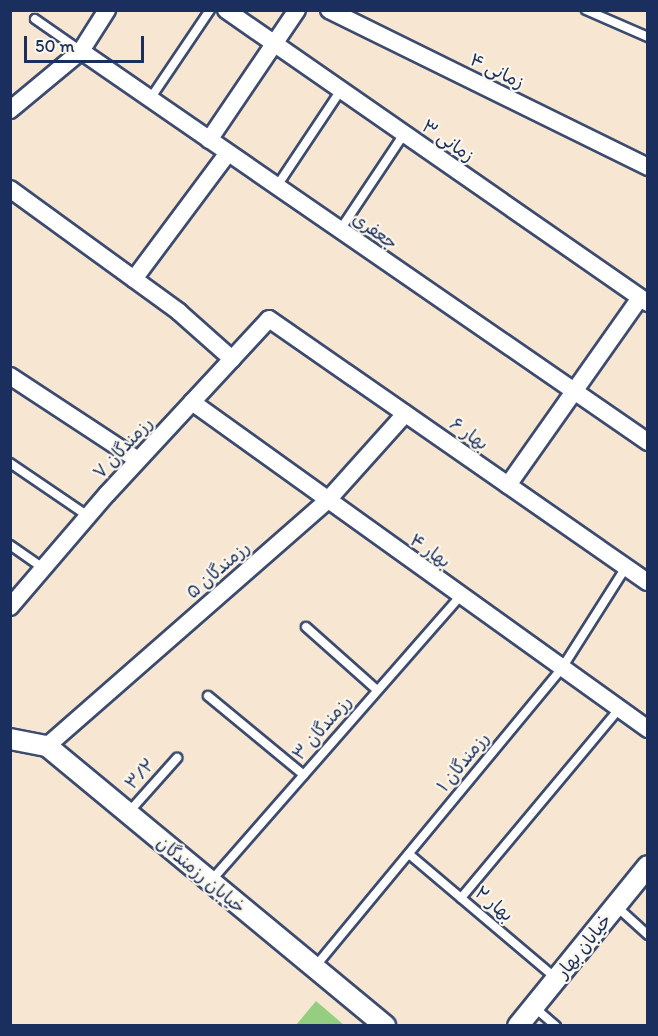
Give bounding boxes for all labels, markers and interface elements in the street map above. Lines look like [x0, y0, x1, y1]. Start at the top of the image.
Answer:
scale bar [27, 24, 147, 62]
text: 50 m [35, 35, 75, 57]
street label: زمانی ۴ [466, 49, 528, 93]
street label: زمانی ۳ [418, 115, 478, 167]
street label: جعفری [348, 208, 402, 254]
street label: رزمندگان ۷ [89, 412, 157, 484]
street label: بهار ۶ [445, 413, 493, 455]
street label: بهار ۴ [405, 529, 455, 573]
street label: رزمندگان ۵ [182, 537, 254, 603]
street label: رزمندگان ۳ [288, 691, 356, 765]
street label: رزمندگان ۱ [432, 728, 494, 796]
street label: ۳/۲ [120, 754, 160, 794]
street label: خیابان رزمندگان [152, 832, 250, 918]
street label: بهار ۲ [470, 882, 518, 926]
street label: خیابان بهار [552, 910, 616, 982]

